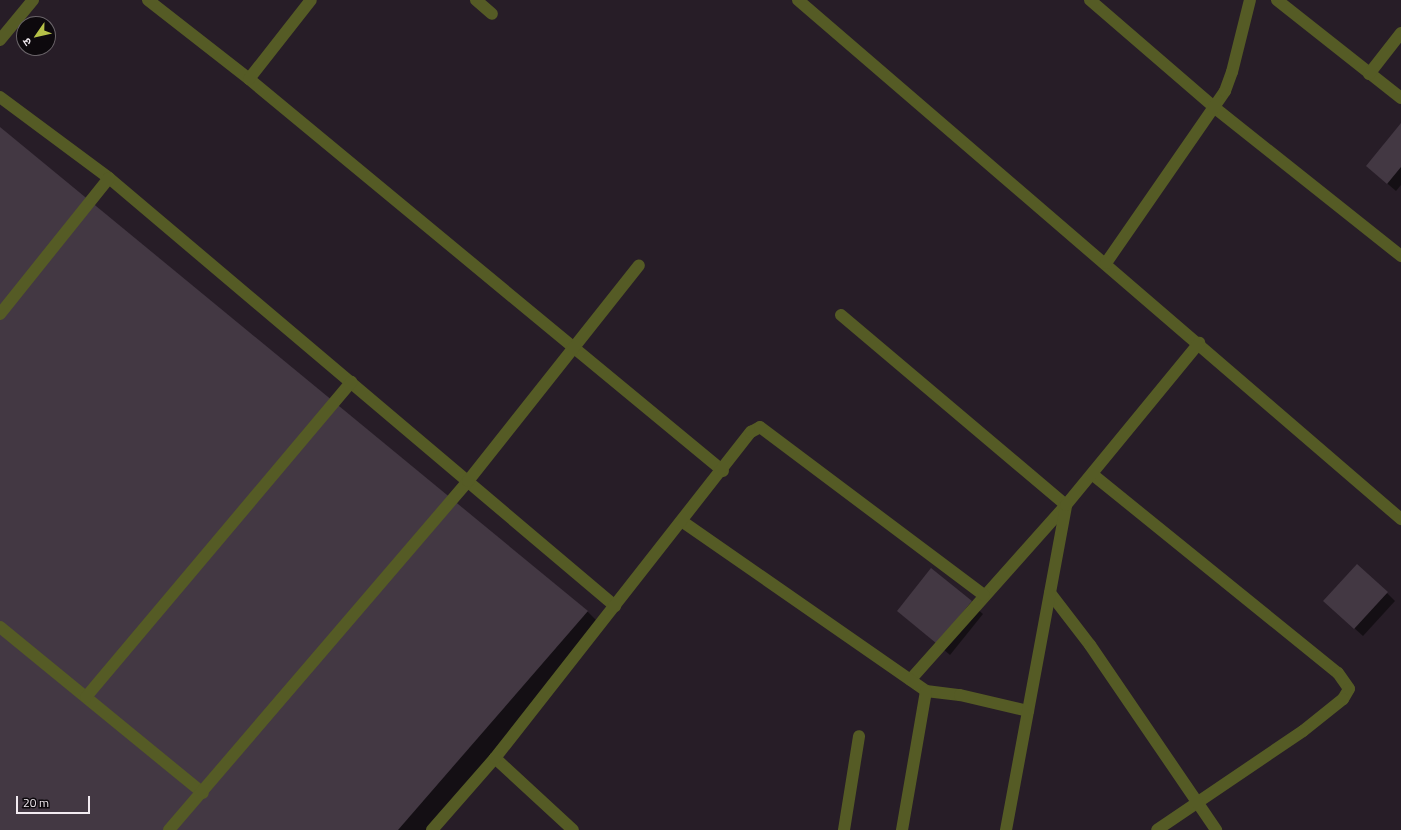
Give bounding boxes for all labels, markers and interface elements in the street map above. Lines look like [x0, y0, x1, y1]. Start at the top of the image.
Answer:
north arrow [16, 16, 56, 56]
text: उ [18, 35, 35, 49]
scale bar [18, 788, 92, 814]
text: 20 m [23, 793, 49, 812]

